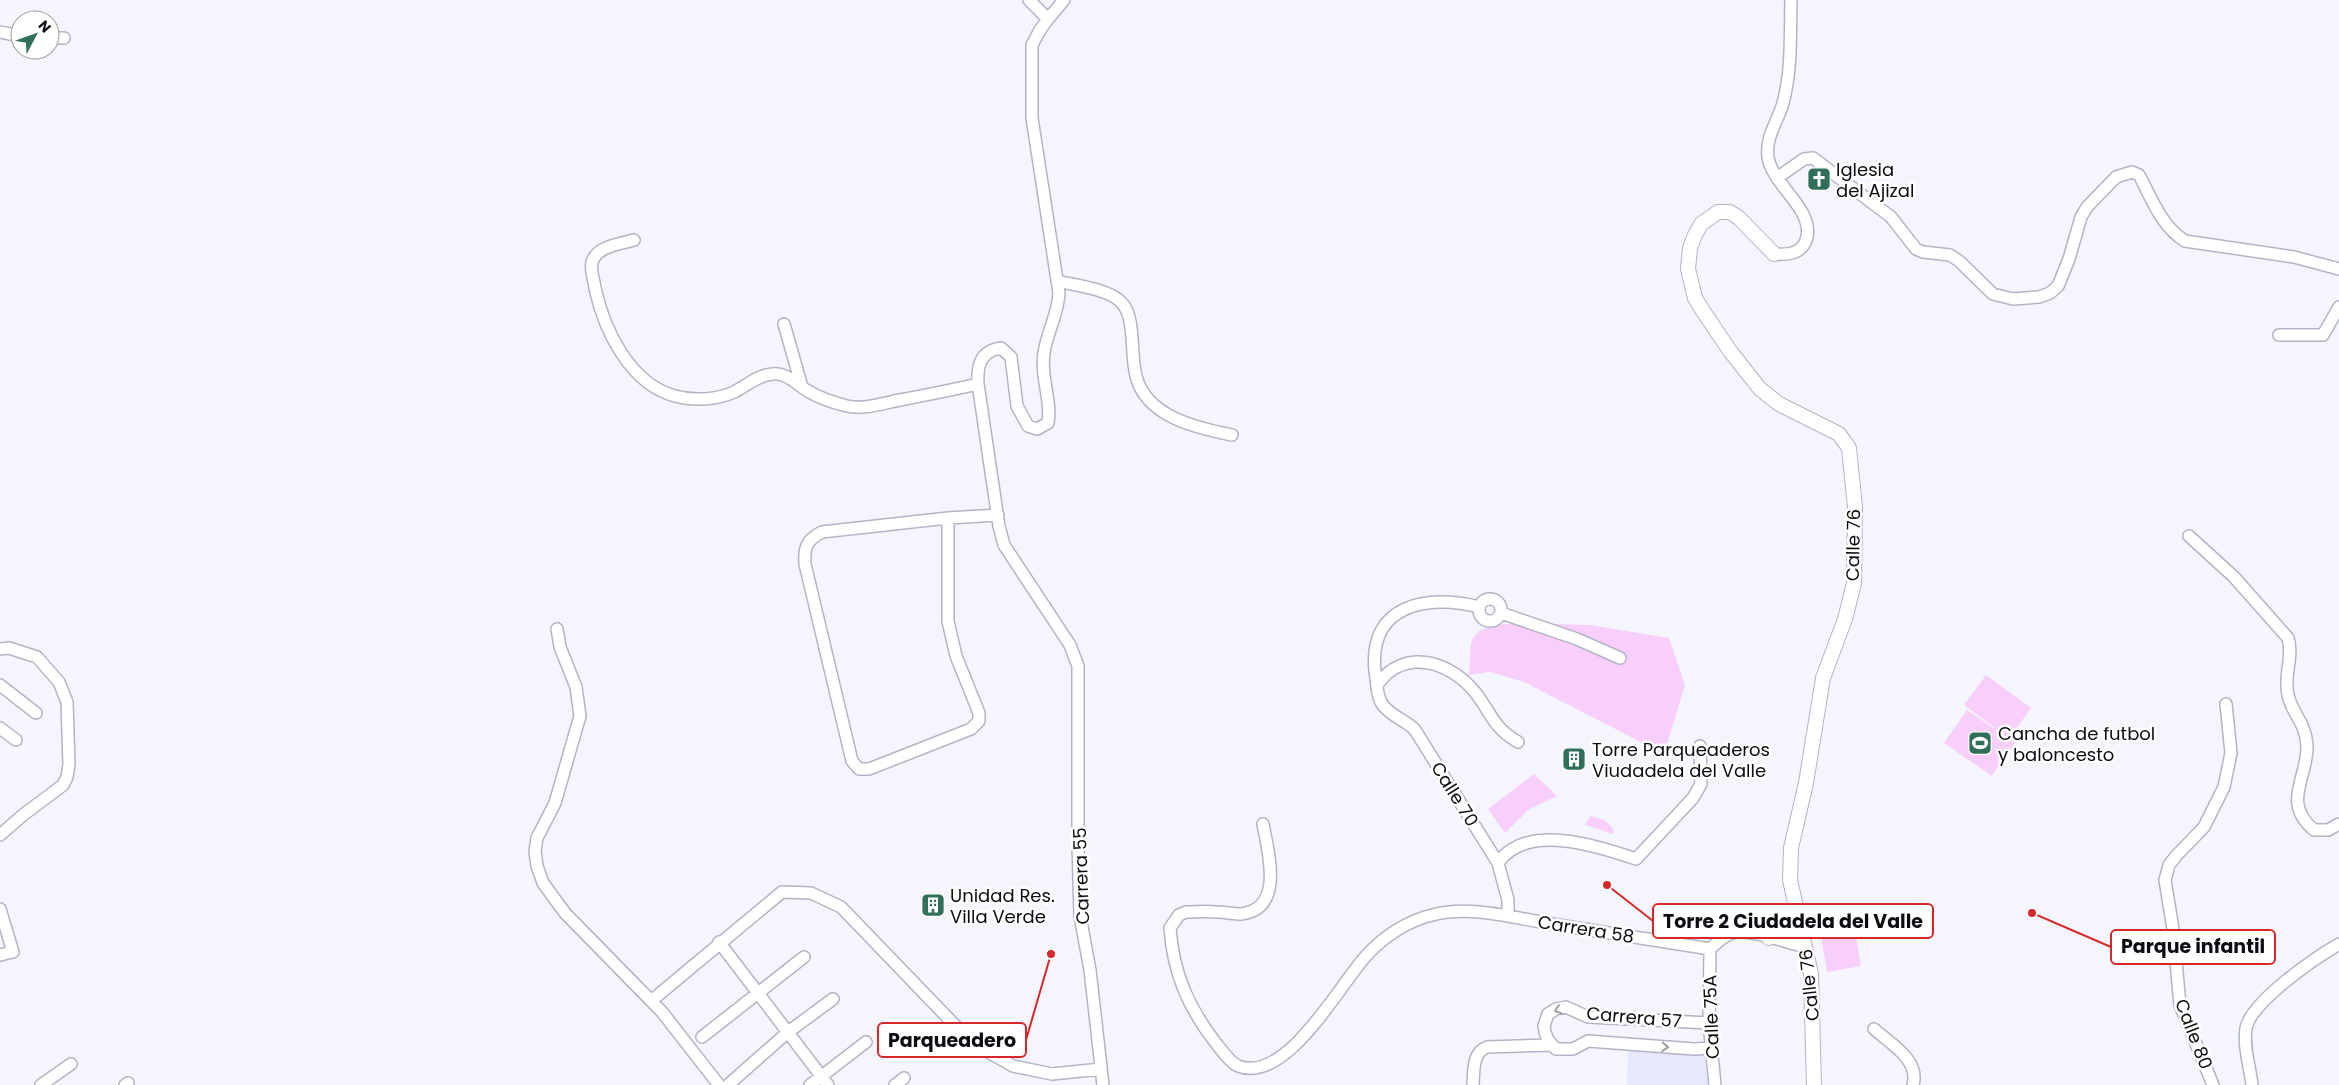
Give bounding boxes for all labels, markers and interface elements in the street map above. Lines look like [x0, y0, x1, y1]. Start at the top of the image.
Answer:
north arrow [10, 10, 60, 60]
text: N [34, 16, 56, 37]
place label: Iglesia del Ajizal [1836, 157, 1914, 203]
church icon: Iglesia del Ajizal [1806, 166, 1832, 192]
street label: Calle 76 [1840, 509, 1866, 581]
place label: Cancha de futbol y baloncesto [1998, 721, 2155, 767]
sports icon: Cancha de futbol y baloncesto [1967, 730, 1993, 756]
place label: Torre Parqueaderos Viudadela del Valle [1592, 737, 1770, 783]
building icon: Torre Parqueaderos Viudadela del Valle [1561, 746, 1587, 772]
street label: Calle 70 [1425, 757, 1485, 831]
street label: Carrera 55 [1067, 827, 1095, 925]
place label: Unidad Res. Villa Verde [950, 883, 1055, 929]
building icon: Unidad Res. Villa Verde [920, 892, 946, 918]
callout: Torre 2 Ciudadela del Valle [1653, 904, 1933, 938]
text: Torre 2 Ciudadela del Valle [1663, 908, 1923, 935]
street label: Carrera 58 [1536, 909, 1636, 949]
callout: Parque infantil [2111, 930, 2275, 964]
text: Parque infantil [2121, 933, 2265, 960]
street label: Calle 76 [1793, 948, 1825, 1022]
street label: Calle 75A [1697, 975, 1725, 1059]
street label: Calle 80 [2169, 995, 2219, 1073]
street label: Carrera 57 [1585, 1000, 1683, 1034]
one-way arrow [1554, 1004, 1563, 1014]
callout: Parqueadero [878, 1023, 1026, 1057]
text: Parqueadero [888, 1027, 1016, 1054]
one-way arrow [1661, 1041, 1669, 1052]

